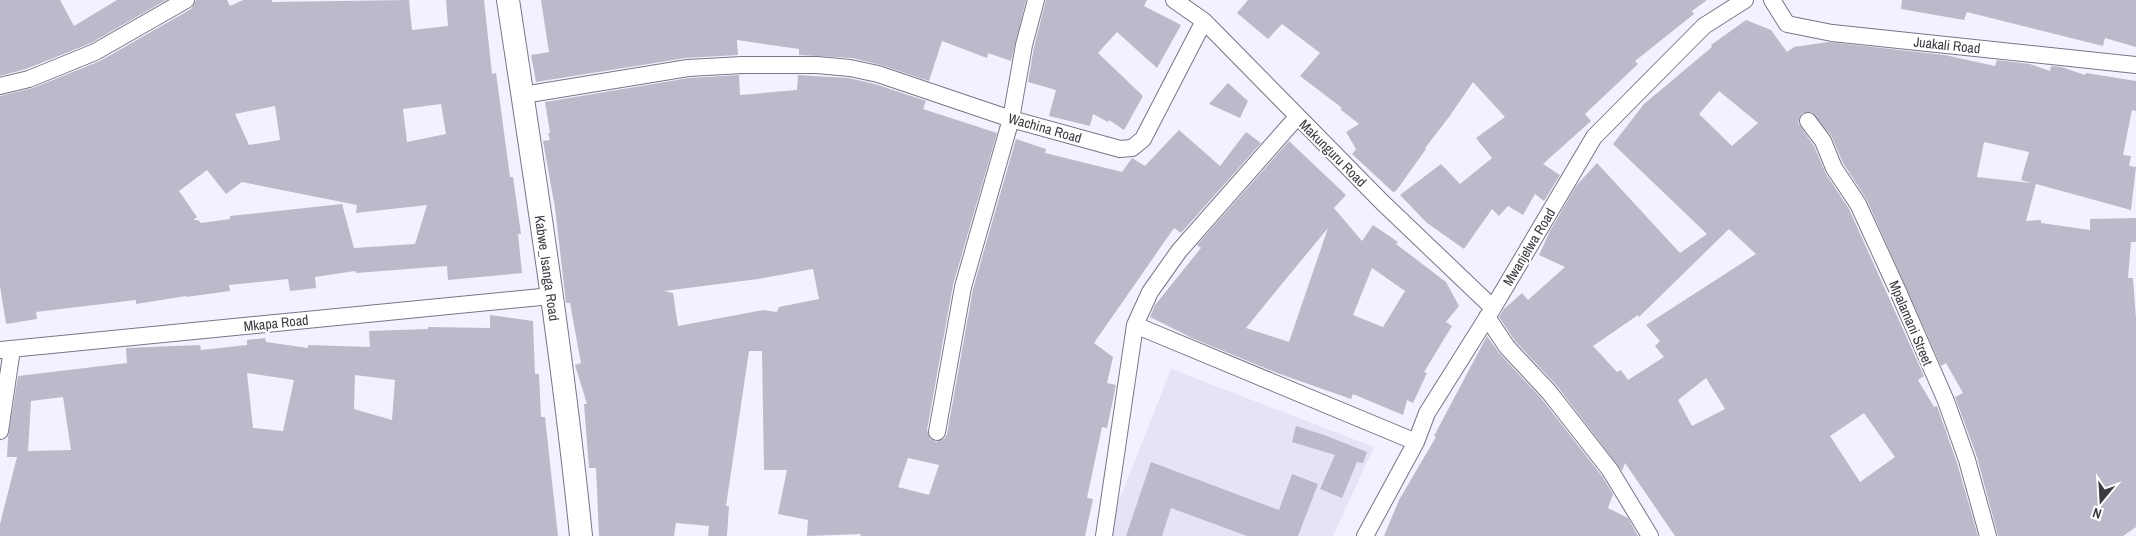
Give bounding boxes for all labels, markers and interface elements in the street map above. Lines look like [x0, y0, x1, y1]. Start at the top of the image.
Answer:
street label: Juakali Road [1913, 33, 1981, 57]
street label: Wachina Road [1006, 109, 1084, 147]
street label: Makunguru Road [1296, 116, 1370, 190]
street label: Mwanjelwa Road [1499, 205, 1559, 289]
street label: Kabwe_Isanga Road [531, 214, 563, 322]
street label: Mpalamani Street [1885, 278, 1937, 368]
street label: Mkapa Road [243, 311, 309, 335]
north arrow [2076, 476, 2126, 526]
text: N [2090, 504, 2104, 523]

